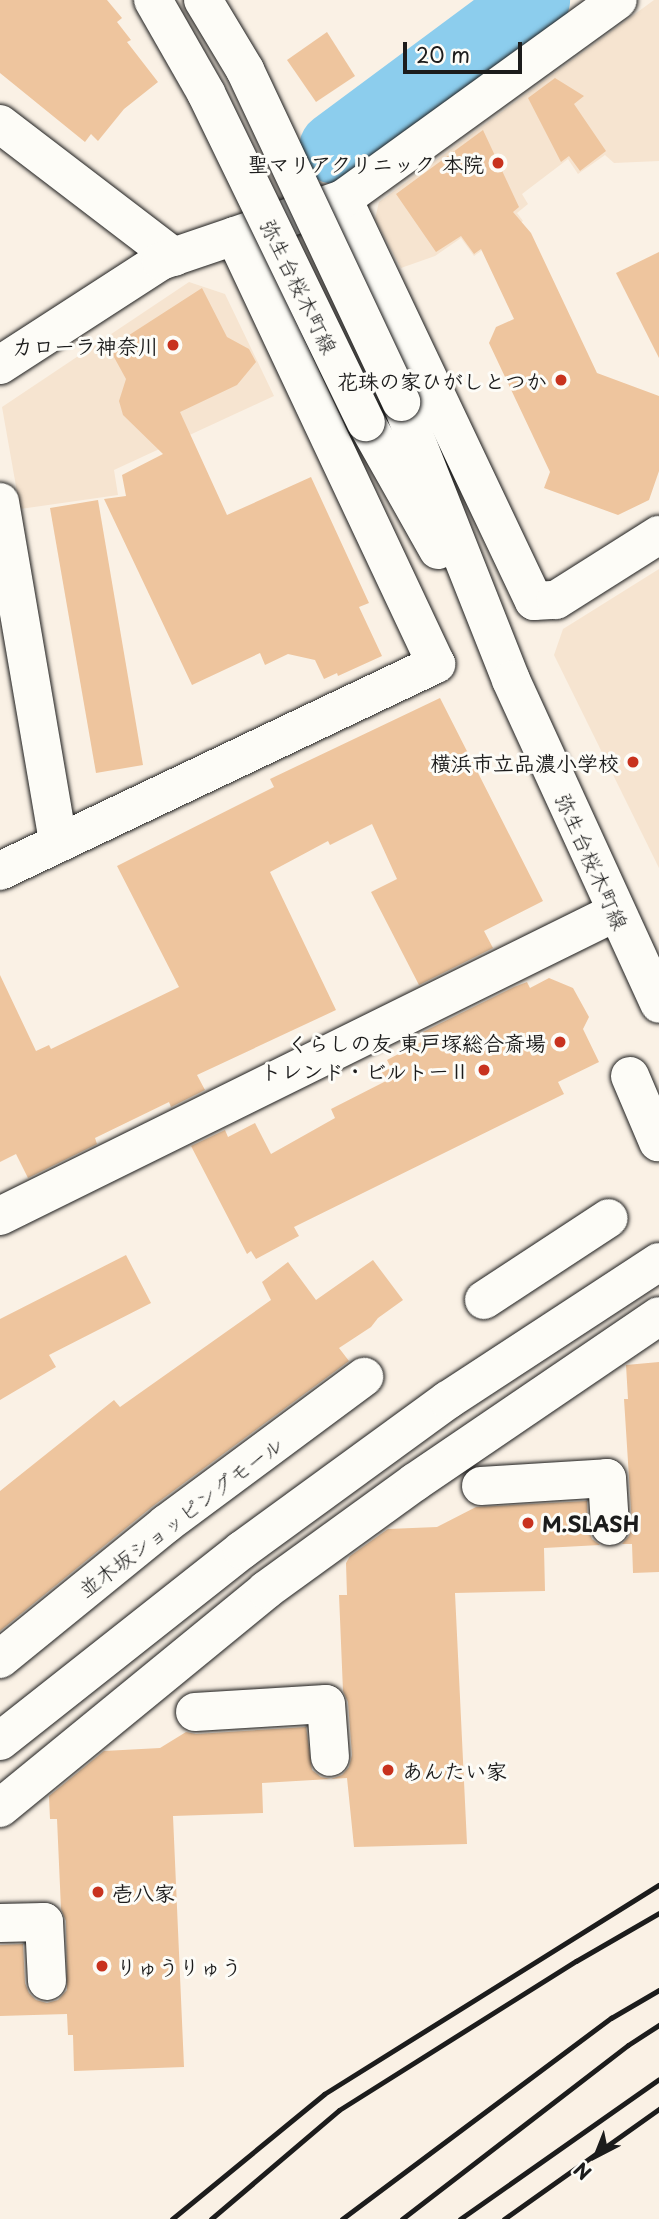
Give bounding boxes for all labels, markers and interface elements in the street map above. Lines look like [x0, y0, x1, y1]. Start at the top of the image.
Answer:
scale bar [407, 28, 526, 72]
text: 20 m [416, 38, 470, 70]
place label: 聖マリアクリニック 本院 [246, 150, 484, 176]
marker: 聖マリアクリニック 本院 [490, 155, 506, 171]
street label: 弥生台桜木町線 [256, 214, 344, 358]
place label: カローラ神奈川 [12, 332, 159, 358]
marker: カローラ神奈川 [165, 337, 181, 353]
place label: 花珠の家ひがしとつか [337, 367, 547, 393]
marker: 花珠の家ひがしとつか [553, 372, 569, 388]
place label: 横浜市立品濃小学校 [430, 749, 619, 775]
marker: 横浜市立品濃小学校 [625, 754, 641, 770]
street label: 弥生台桜木町線 [552, 789, 634, 933]
place label: くらしの友 東戸塚総合斎場 [287, 1029, 546, 1055]
marker: くらしの友 東戸塚総合斎場 [552, 1034, 568, 1050]
place label: トレンド・ビルトーⅡ [260, 1057, 470, 1083]
marker: トレンド・ビルトーⅡ [476, 1062, 492, 1078]
street label: 並木坂ショッピングモール [72, 1430, 288, 1602]
place label: M.SLASH [542, 1510, 639, 1536]
marker: M.SLASH [520, 1515, 536, 1531]
place label: あんたい家 [402, 1757, 507, 1783]
marker: あんたい家 [380, 1762, 396, 1778]
place label: 壱八家 [112, 1879, 175, 1905]
marker: 壱八家 [90, 1884, 106, 1900]
place label: りゅうりゅう [116, 1953, 242, 1979]
marker: りゅうりゅう [94, 1958, 110, 1974]
north arrow [561, 2121, 631, 2191]
text: N [567, 2156, 597, 2187]

